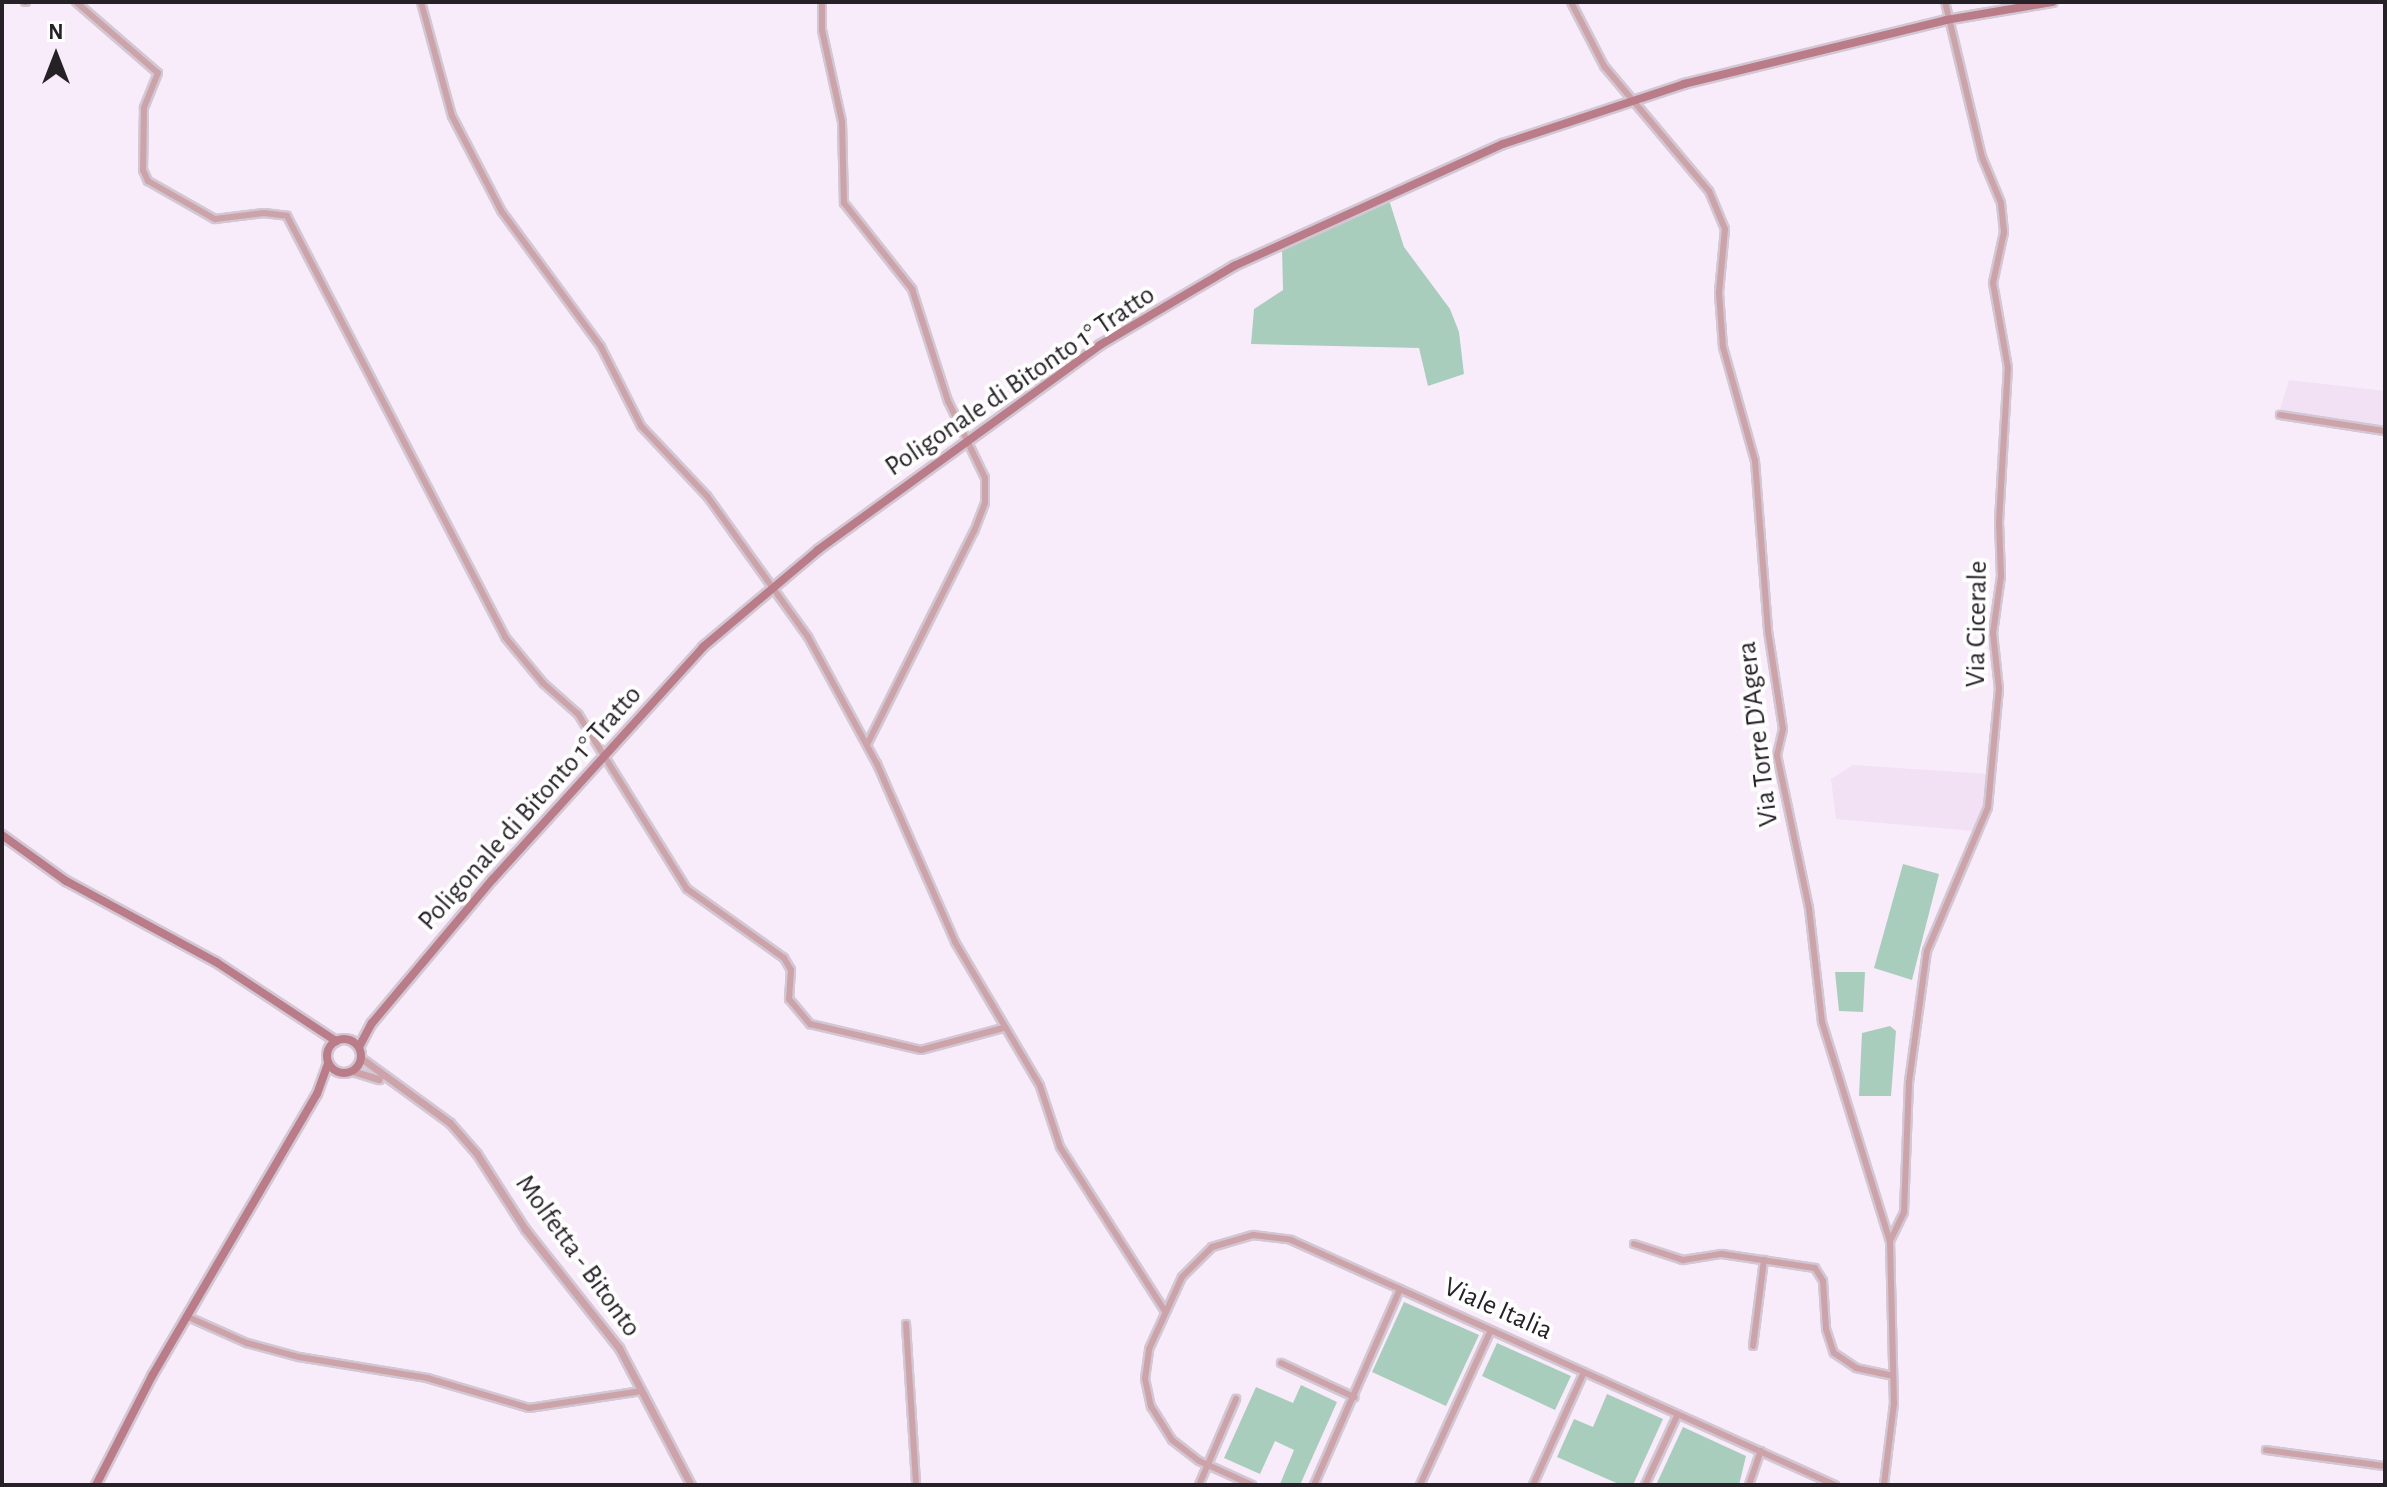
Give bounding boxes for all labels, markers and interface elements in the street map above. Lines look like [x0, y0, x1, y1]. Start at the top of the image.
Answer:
north arrow [16, 16, 96, 96]
text: N [48, 21, 64, 43]
street label: Poligonale di Bitonto 1° Tratto [879, 278, 1161, 484]
street label: Via Cicerale [1959, 560, 1995, 688]
street label: Via Torre D'Agera [1730, 640, 1786, 828]
street label: Poligonale di Bitonto 1° Tratto [411, 679, 649, 937]
street label: Molfetta - Bitonto [508, 1168, 648, 1344]
street label: Viale Italia [1438, 1270, 1558, 1348]

